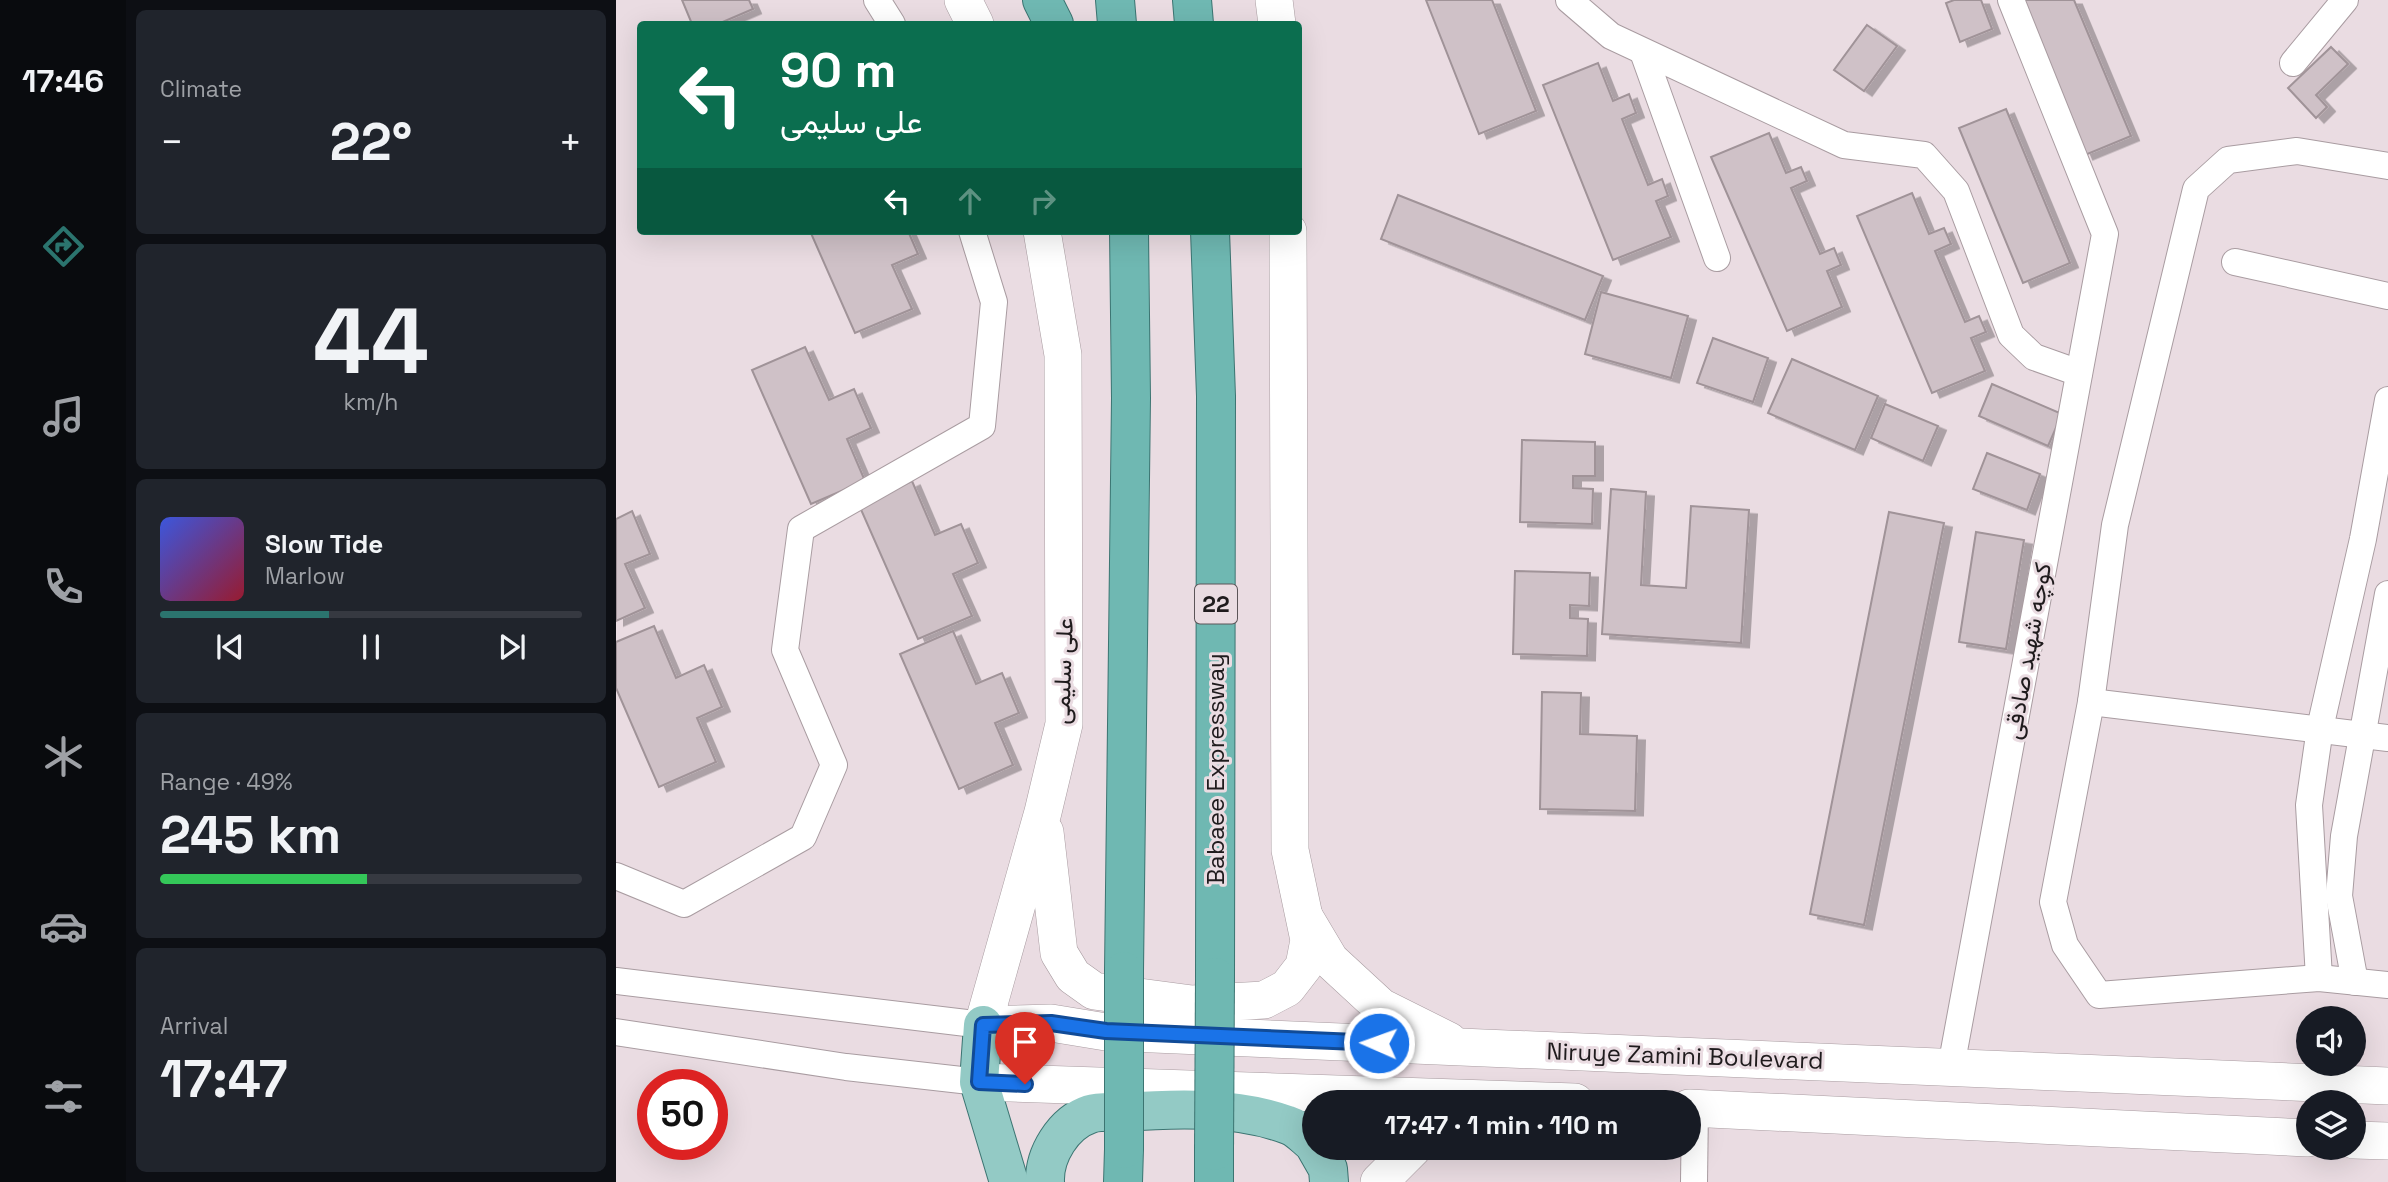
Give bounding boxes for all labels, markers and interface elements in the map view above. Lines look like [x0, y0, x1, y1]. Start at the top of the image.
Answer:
text: 90 m [780, 39, 896, 101]
icon: left [665, 49, 756, 140]
text: 17:46 [22, 61, 104, 101]
text: Climate [160, 74, 242, 104]
text: علی سلیمی [780, 102, 922, 142]
text: 22° [330, 109, 412, 175]
text: − [160, 118, 184, 166]
text: + [558, 118, 582, 166]
icon: left [878, 182, 916, 220]
icon: ahead [951, 182, 989, 220]
icon: right [1024, 182, 1062, 220]
icon: directions [39, 222, 88, 271]
text: 44 [313, 283, 429, 400]
text: km/h [344, 387, 398, 417]
icon: music [39, 392, 88, 441]
text: Slow Tide [265, 527, 383, 561]
street label: کوچه شهید صادقی [1997, 560, 2059, 742]
text: Marlow [265, 561, 345, 591]
icon: phone [39, 562, 88, 611]
road number: 22 [1195, 584, 1237, 624]
street label: علی سلیمی [1045, 617, 1080, 725]
icon: previous [211, 628, 249, 666]
icon: pause [352, 628, 390, 666]
icon: next [493, 628, 531, 666]
street label: Babaee Expressway [1200, 653, 1231, 885]
icon: climate [39, 732, 88, 781]
text: Range · 49% [160, 767, 293, 797]
text: 245 km [160, 802, 341, 868]
icon: car [39, 902, 88, 951]
position arrow [1342, 1006, 1416, 1080]
map controls [2296, 1006, 2366, 1160]
button: sound [2296, 1006, 2366, 1076]
text: Arrival [160, 1011, 228, 1041]
pin [995, 1012, 1055, 1084]
icon: arrive [1006, 1023, 1044, 1061]
street label: Niruye Zamini Boulevard [1546, 1035, 1824, 1076]
text: 17:47 [160, 1046, 288, 1112]
speed limit sign: 50 [637, 1069, 728, 1160]
icon: filters [39, 1072, 88, 1121]
button: layers [2296, 1090, 2366, 1160]
text: 17:47 · 1 min · 110 m [1384, 1108, 1619, 1142]

